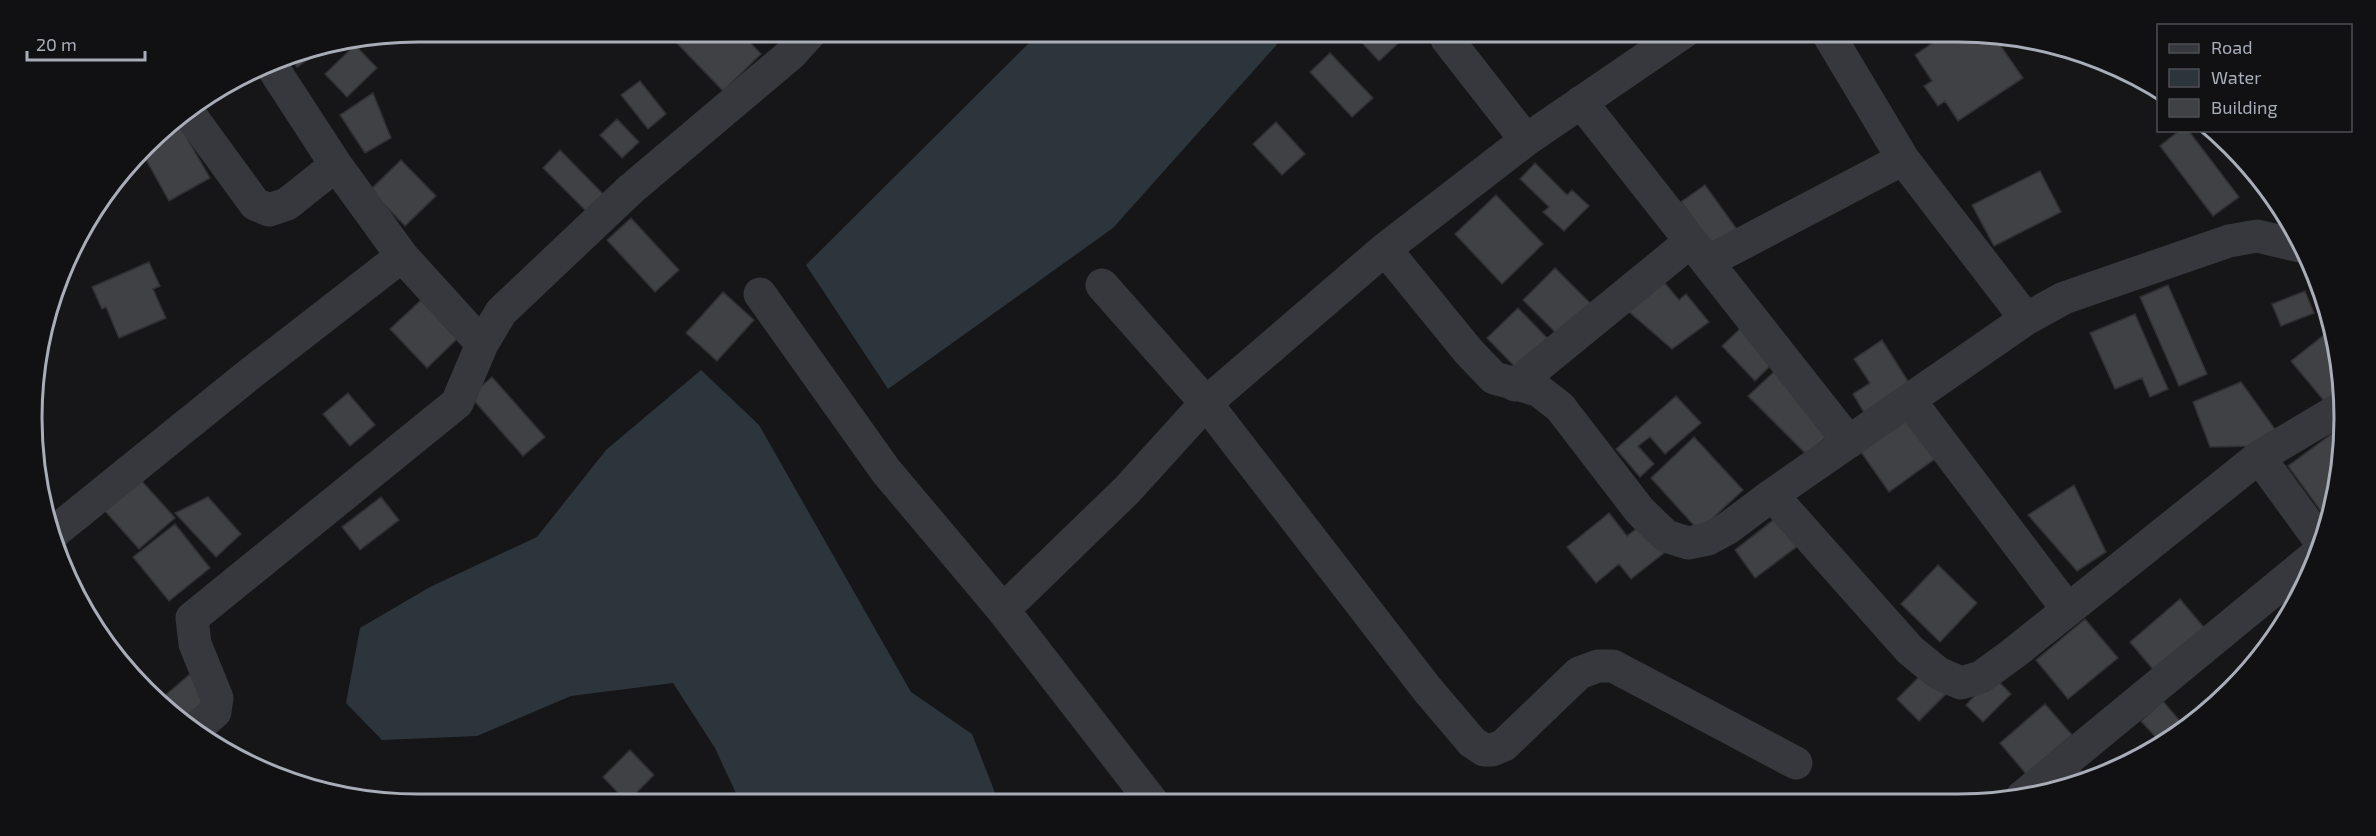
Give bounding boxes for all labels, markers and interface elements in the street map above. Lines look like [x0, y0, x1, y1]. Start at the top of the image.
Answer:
scale bar [27, 24, 146, 62]
legend [2157, 24, 2352, 132]
text: 20 m [36, 33, 77, 55]
text: Road [2211, 36, 2252, 58]
text: Water [2211, 66, 2261, 88]
text: Building [2211, 96, 2278, 118]

